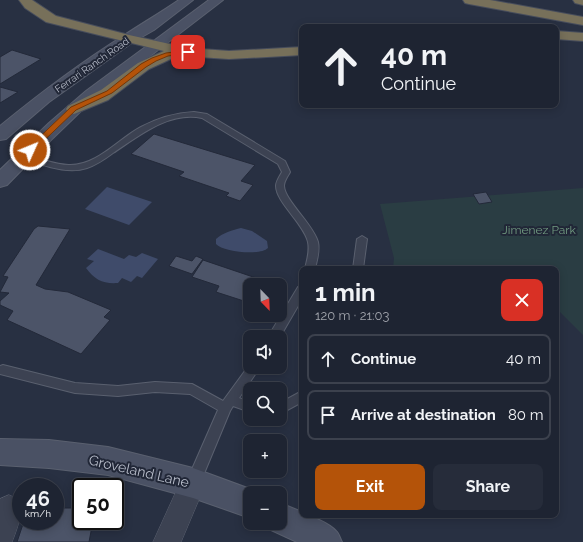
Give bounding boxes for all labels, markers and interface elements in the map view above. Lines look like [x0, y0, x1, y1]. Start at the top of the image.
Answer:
street label: Ferrari Ranch Road [53, 35, 131, 95]
pin [171, 35, 205, 69]
text: 40 m [381, 39, 447, 72]
icon: ahead [315, 40, 367, 92]
icon: arrive [177, 41, 199, 63]
text: Continue [381, 73, 456, 94]
position arrow [9, 129, 51, 171]
park label: Jimenez Park [502, 223, 577, 237]
north arrow [243, 278, 287, 322]
map controls [243, 278, 287, 530]
text: 1 min [315, 278, 376, 307]
button: close [501, 279, 543, 321]
text: 120 m · 21:03 [315, 308, 389, 323]
button: sound [243, 330, 287, 374]
icon: ahead [317, 348, 339, 370]
text: Continue [351, 350, 416, 368]
text: 40 m [506, 350, 541, 368]
button: search [243, 382, 287, 426]
icon: arrive [317, 404, 339, 426]
text: Arrive at destination [351, 406, 496, 424]
text: 80 m [508, 406, 544, 424]
button: + [243, 434, 287, 478]
street label: Groveland Lane [87, 452, 191, 490]
button: Exit [315, 464, 425, 510]
button: Share [433, 464, 543, 510]
speed limit sign: 50 [72, 478, 124, 530]
button: − [243, 486, 287, 530]
text: 46 [26, 487, 50, 511]
text: km/h [25, 508, 51, 519]

